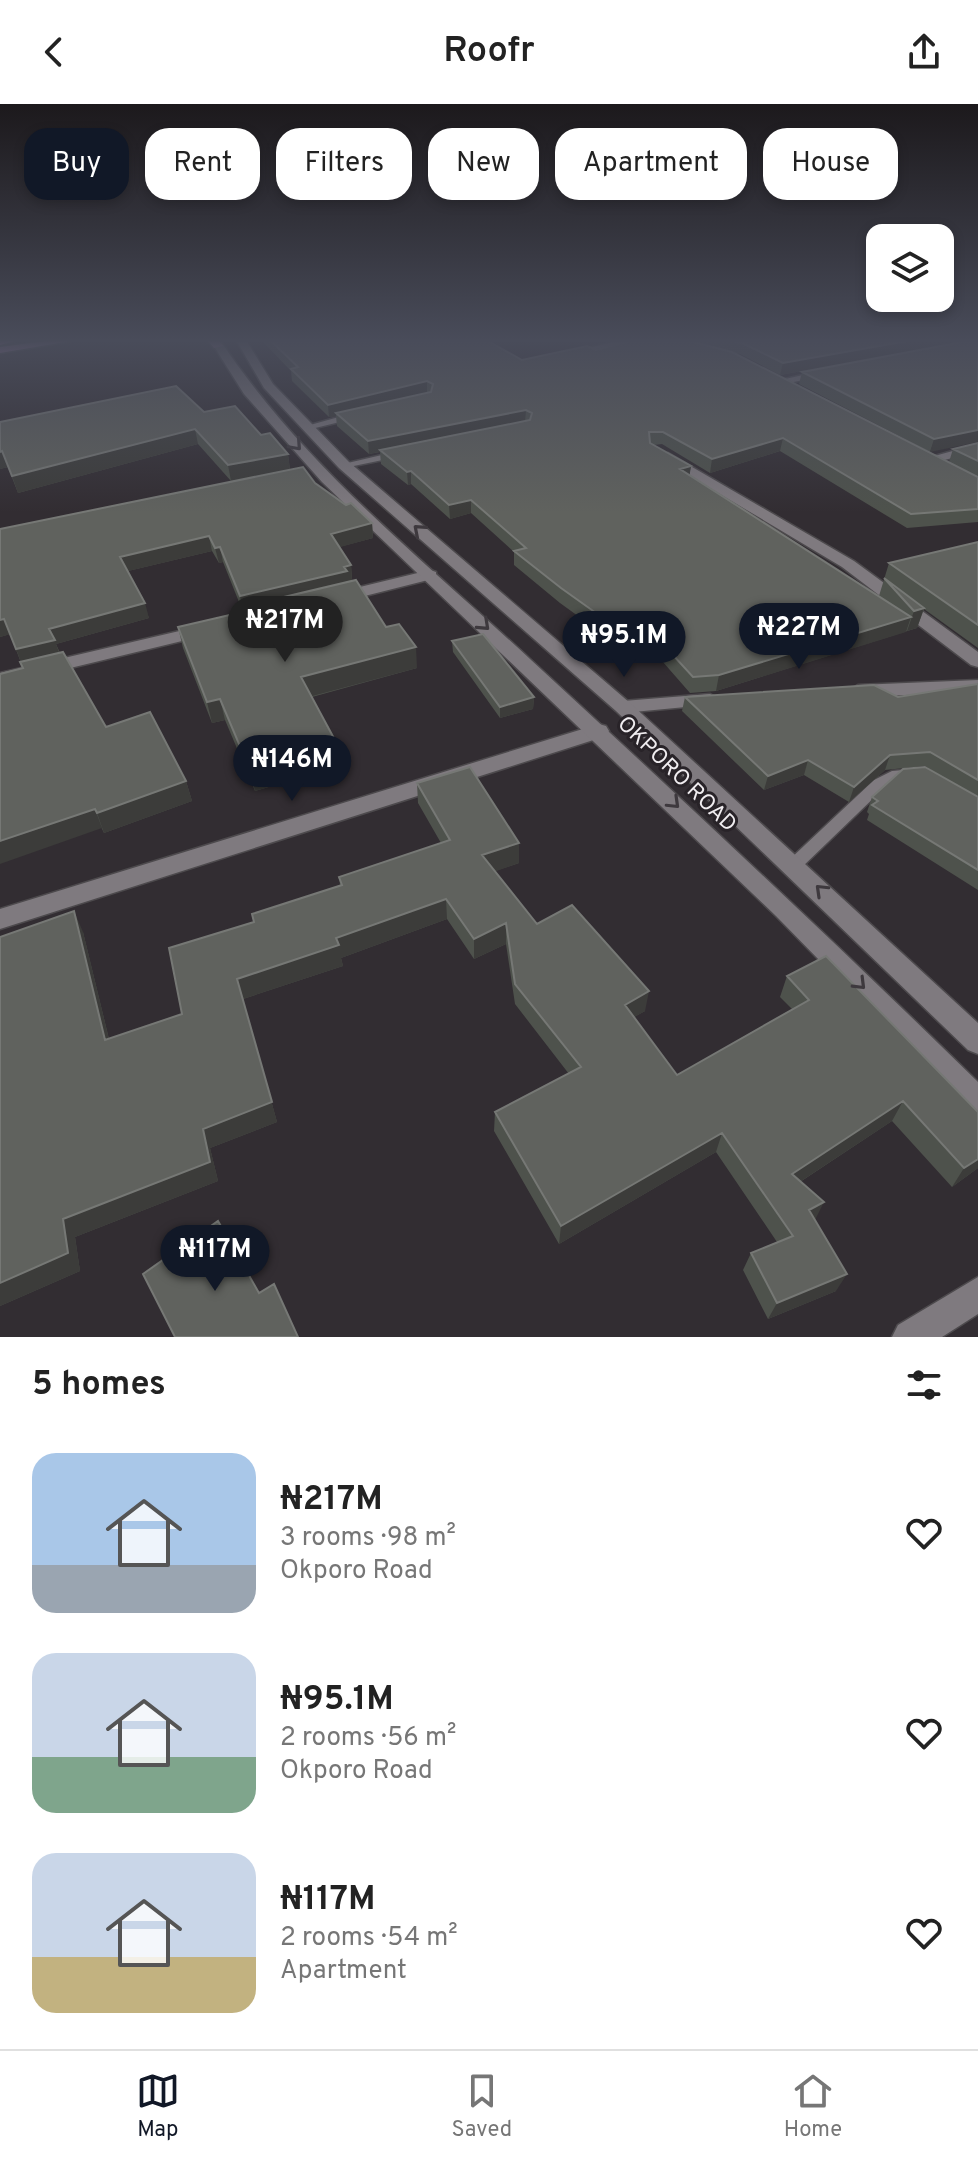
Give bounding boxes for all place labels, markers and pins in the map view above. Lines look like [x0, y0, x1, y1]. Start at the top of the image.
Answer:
pin: ₦217M [229, 596, 341, 664]
pin: ₦227M [743, 603, 855, 671]
pin: ₦95.1M [559, 611, 689, 679]
pin: ₦146M [236, 735, 348, 803]
pin: ₦117M [159, 1225, 271, 1293]

